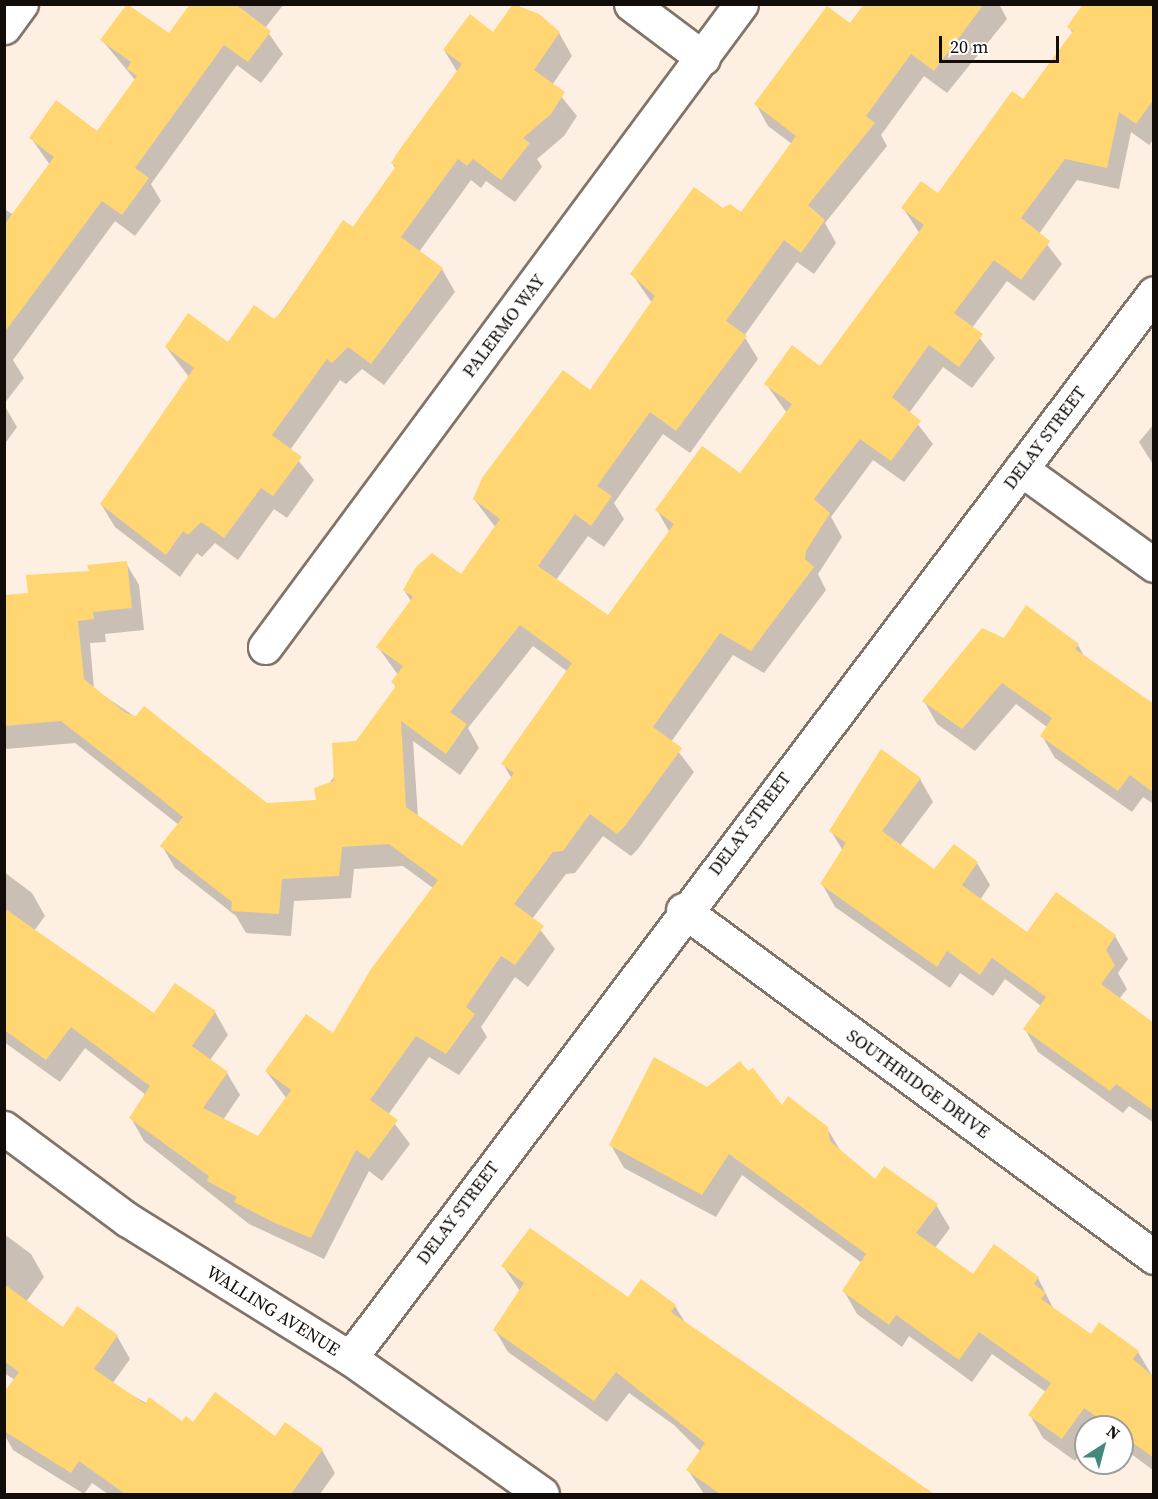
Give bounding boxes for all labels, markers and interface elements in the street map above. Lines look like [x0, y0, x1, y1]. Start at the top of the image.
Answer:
scale bar [942, 24, 1062, 62]
text: 20 m [950, 34, 988, 59]
street label: PALERMO WAY [458, 270, 550, 382]
street label: DELAY STREET [999, 382, 1091, 494]
street label: DELAY STREET [704, 768, 796, 880]
street label: SOUTHRIDGE DRIVE [842, 1025, 994, 1143]
street label: DELAY STREET [412, 1157, 504, 1269]
street label: WALLING AVENUE [202, 1261, 344, 1361]
north arrow [1074, 1415, 1134, 1475]
text: N [1102, 1420, 1125, 1444]

